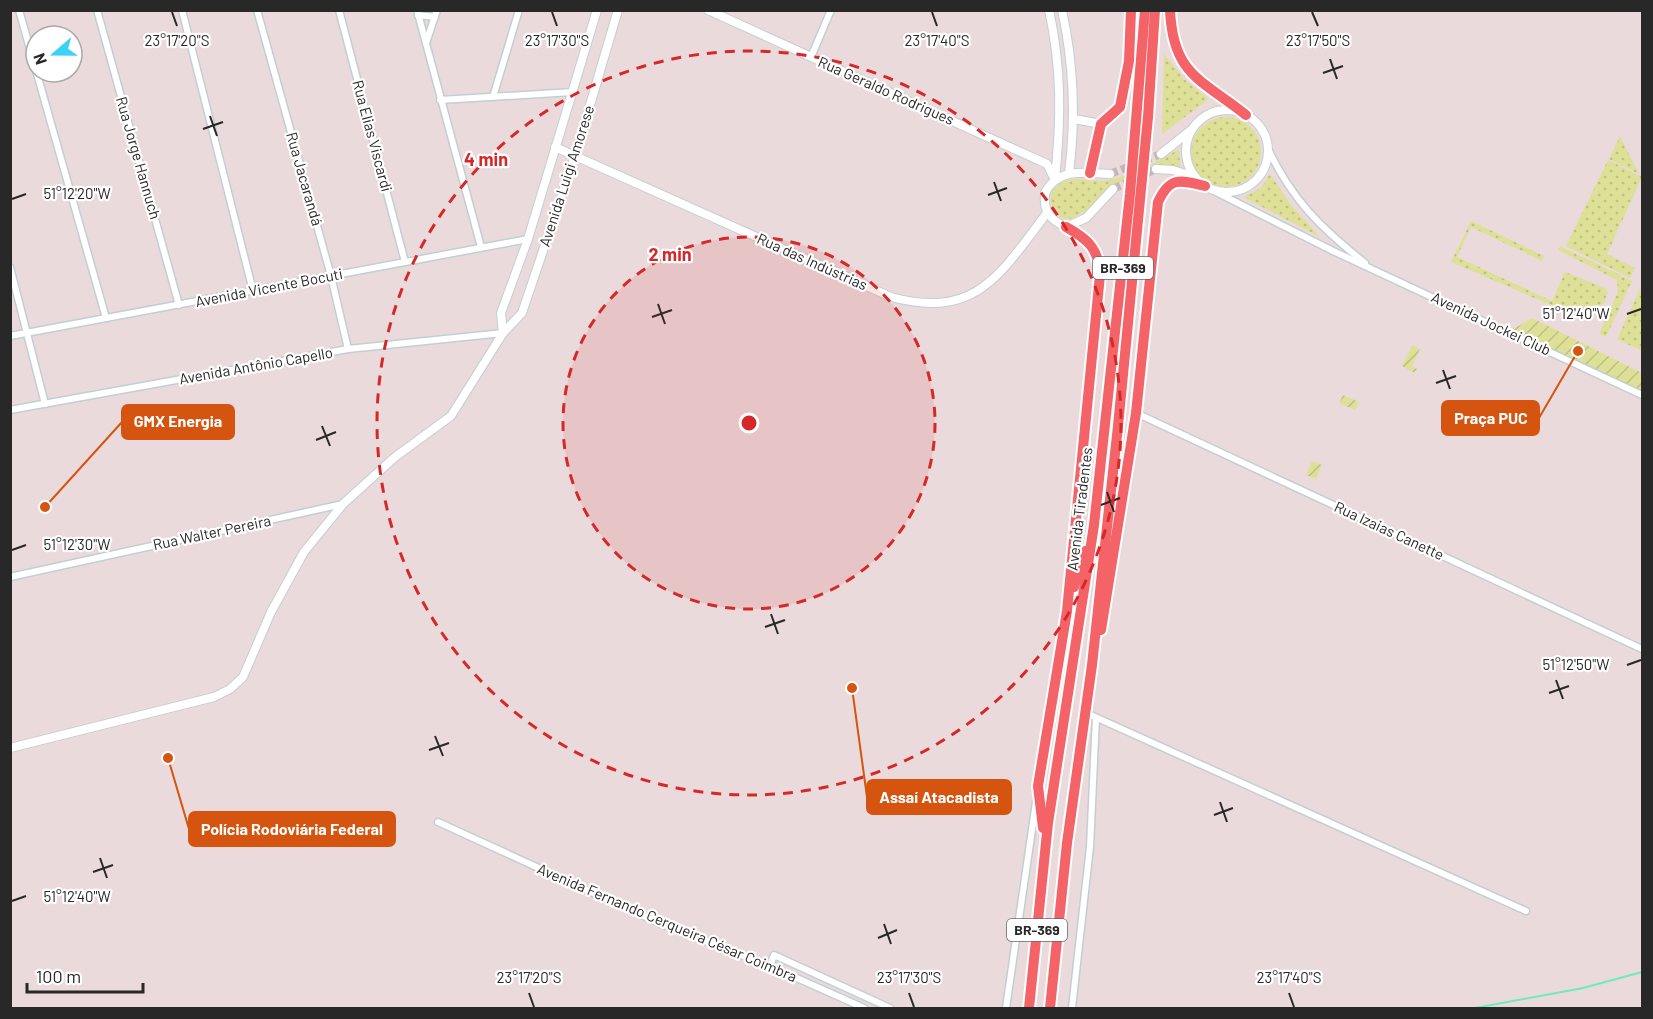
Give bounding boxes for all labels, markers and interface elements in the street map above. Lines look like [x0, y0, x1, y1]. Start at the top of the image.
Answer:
north arrow [24, 24, 84, 84]
text: 23°17'20"S [145, 31, 209, 49]
text: 23°17'30"S [525, 31, 589, 49]
text: 23°17'40"S [904, 31, 970, 49]
text: 23°17'50"S [1286, 31, 1350, 49]
text: N [29, 51, 50, 68]
street label: Rua Geraldo Rodrigues [816, 52, 957, 128]
street label: Rua Elias Viscardi [349, 78, 397, 194]
street label: Rua Jorge Hannuch [113, 94, 165, 221]
street label: Avenida Luigi Amorese [535, 103, 597, 249]
street label: Rua Jacarandá [283, 130, 327, 228]
text: 4 min [464, 148, 508, 170]
text: 51°12'20"W [43, 184, 111, 202]
street label: Rua das Indústrias [754, 229, 870, 293]
text: 2 min [648, 243, 692, 265]
road number: BR-369 [1093, 257, 1153, 279]
street label: Avenida Vicente Bocuti [194, 264, 344, 310]
street label: Avenida Jockei Club [1429, 288, 1554, 359]
text: 51°12'40"W [1542, 304, 1610, 322]
street label: Avenida Antônio Capello [178, 343, 334, 387]
callout: Praça PUC [1442, 401, 1539, 435]
callout: GMX Energia [122, 405, 234, 439]
text: Praça PUC [1454, 408, 1528, 427]
text: GMX Energia [134, 411, 222, 430]
centre of rings [739, 413, 759, 433]
street label: Avenida Tiradentes [1063, 446, 1096, 572]
street label: Rua Izaias Canette [1332, 497, 1447, 563]
street label: Rua Walter Pereira [151, 511, 272, 553]
text: 51°12'30"W [44, 535, 110, 553]
text: 51°12'50"W [1543, 655, 1609, 673]
callout: Assaí Atacadista [867, 780, 1011, 814]
text: Assaí Atacadista [879, 787, 999, 806]
callout: Polícia Rodoviária Federal [189, 812, 395, 846]
text: Polícia Rodoviária Federal [201, 819, 383, 838]
street label: Avenida Fernando Cerqueira César Coimbra [535, 859, 800, 985]
text: 51°12'40"W [43, 887, 111, 905]
road number: BR-369 [1007, 919, 1067, 941]
scale bar [27, 956, 142, 994]
text: 100 m [36, 965, 81, 987]
text: 23°17'20"S [497, 968, 561, 986]
text: 23°17'30"S [877, 968, 941, 986]
text: 23°17'40"S [1256, 968, 1322, 986]

